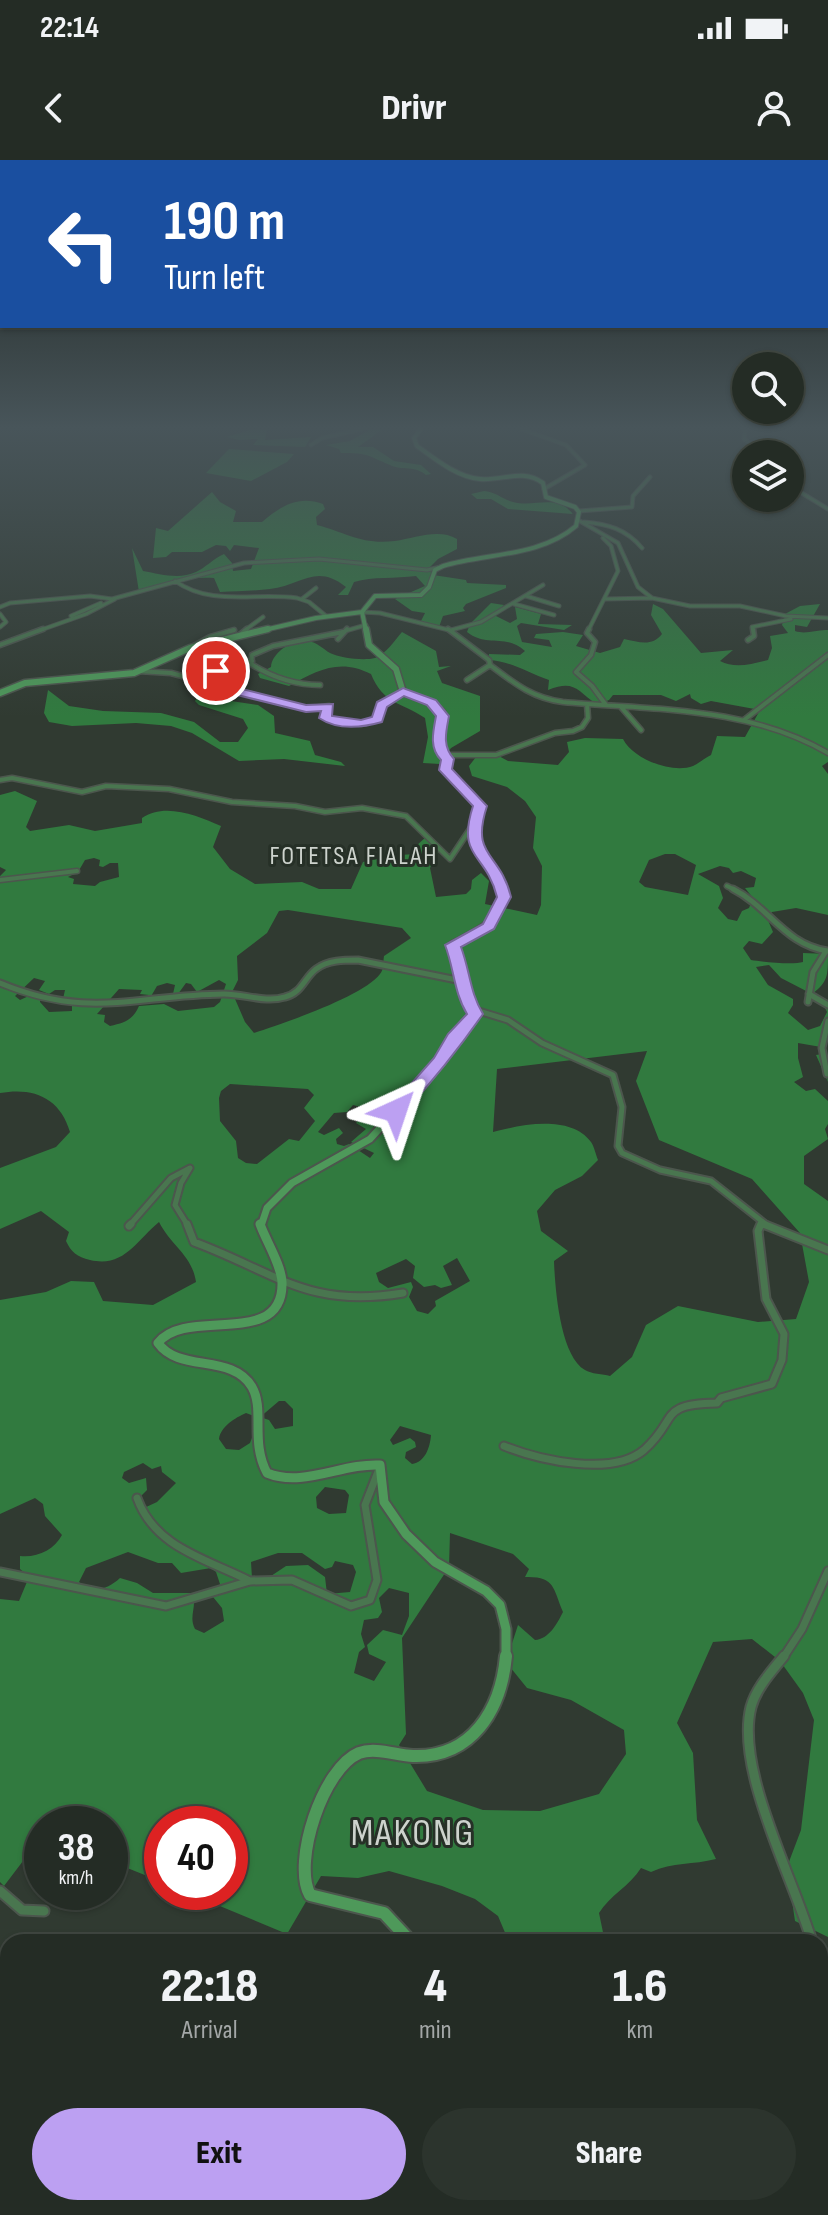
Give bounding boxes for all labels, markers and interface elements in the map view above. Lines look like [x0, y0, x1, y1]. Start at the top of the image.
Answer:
text: 22:14 [40, 10, 99, 46]
icon: back [32, 86, 76, 130]
icon: person [752, 86, 796, 130]
text: Drivr [381, 87, 447, 130]
text: 190 m [164, 189, 285, 256]
icon: left [32, 192, 136, 296]
text: Turn left [164, 257, 265, 300]
map controls [732, 352, 804, 512]
button: search [732, 352, 804, 424]
button: layers [732, 440, 804, 512]
pin [182, 637, 250, 705]
icon: arrive [194, 649, 238, 693]
district label: FOTETSA FIALAH [269, 841, 439, 872]
position arrow [354, 1069, 438, 1153]
speed limit sign: 40 [144, 1806, 248, 1910]
district label: MAKONG [351, 1811, 475, 1856]
text: 38 [58, 1824, 94, 1872]
text: km/h [59, 1866, 93, 1890]
text: 22:18 [161, 1958, 258, 2015]
text: 4 [424, 1958, 447, 2015]
text: 1.6 [612, 1958, 667, 2015]
text: Arrival [182, 2015, 237, 2046]
text: min [419, 2015, 452, 2046]
text: km [627, 2015, 653, 2046]
button: Exit [32, 2108, 406, 2200]
button: Share [422, 2108, 796, 2200]

